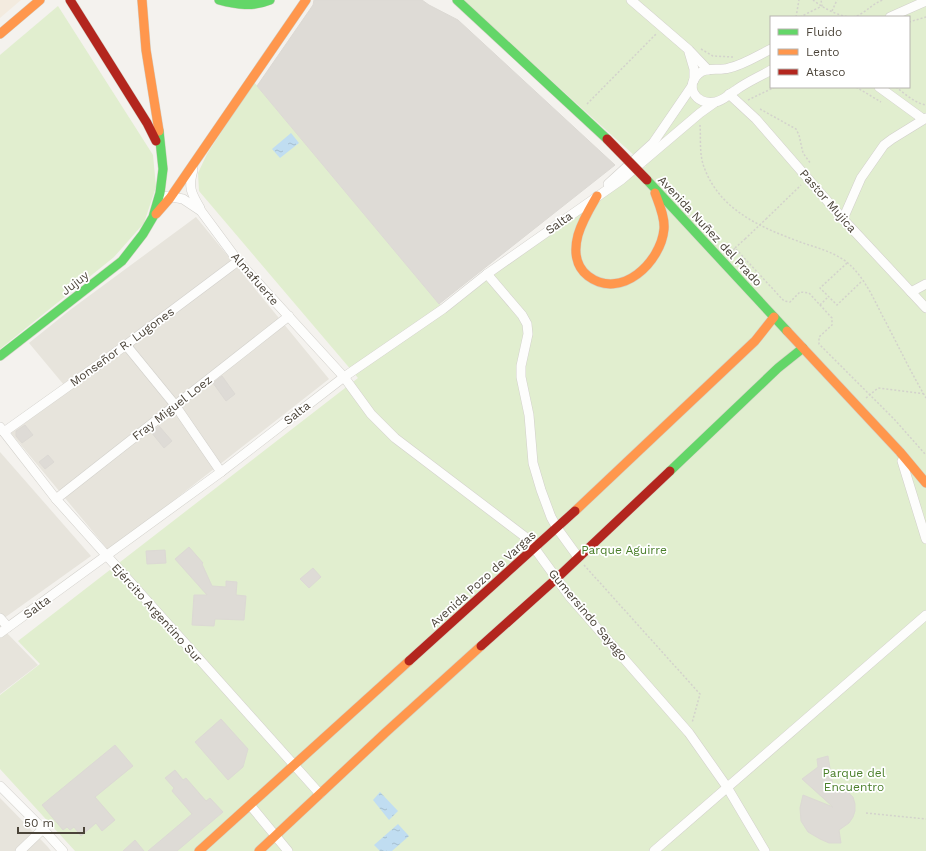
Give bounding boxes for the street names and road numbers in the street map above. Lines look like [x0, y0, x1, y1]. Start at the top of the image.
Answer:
street label: Pastor Mujica [797, 167, 859, 235]
street label: Avenida Nuñez del Prado [655, 173, 765, 289]
street label: Salta [543, 209, 575, 237]
street label: Almafuerte [228, 250, 282, 308]
street label: Jujuy [59, 267, 92, 298]
street label: Monseñor R. Lugones [67, 304, 177, 390]
street label: Fray Miguel Loez [129, 373, 215, 443]
street label: Salta [281, 398, 313, 428]
street label: Avenida Pozo de Vargas [427, 528, 539, 630]
street label: Ejército Argentino Sur [109, 561, 205, 665]
street label: Gumersindo Sayago [546, 566, 630, 664]
street label: Salta [21, 593, 53, 621]

